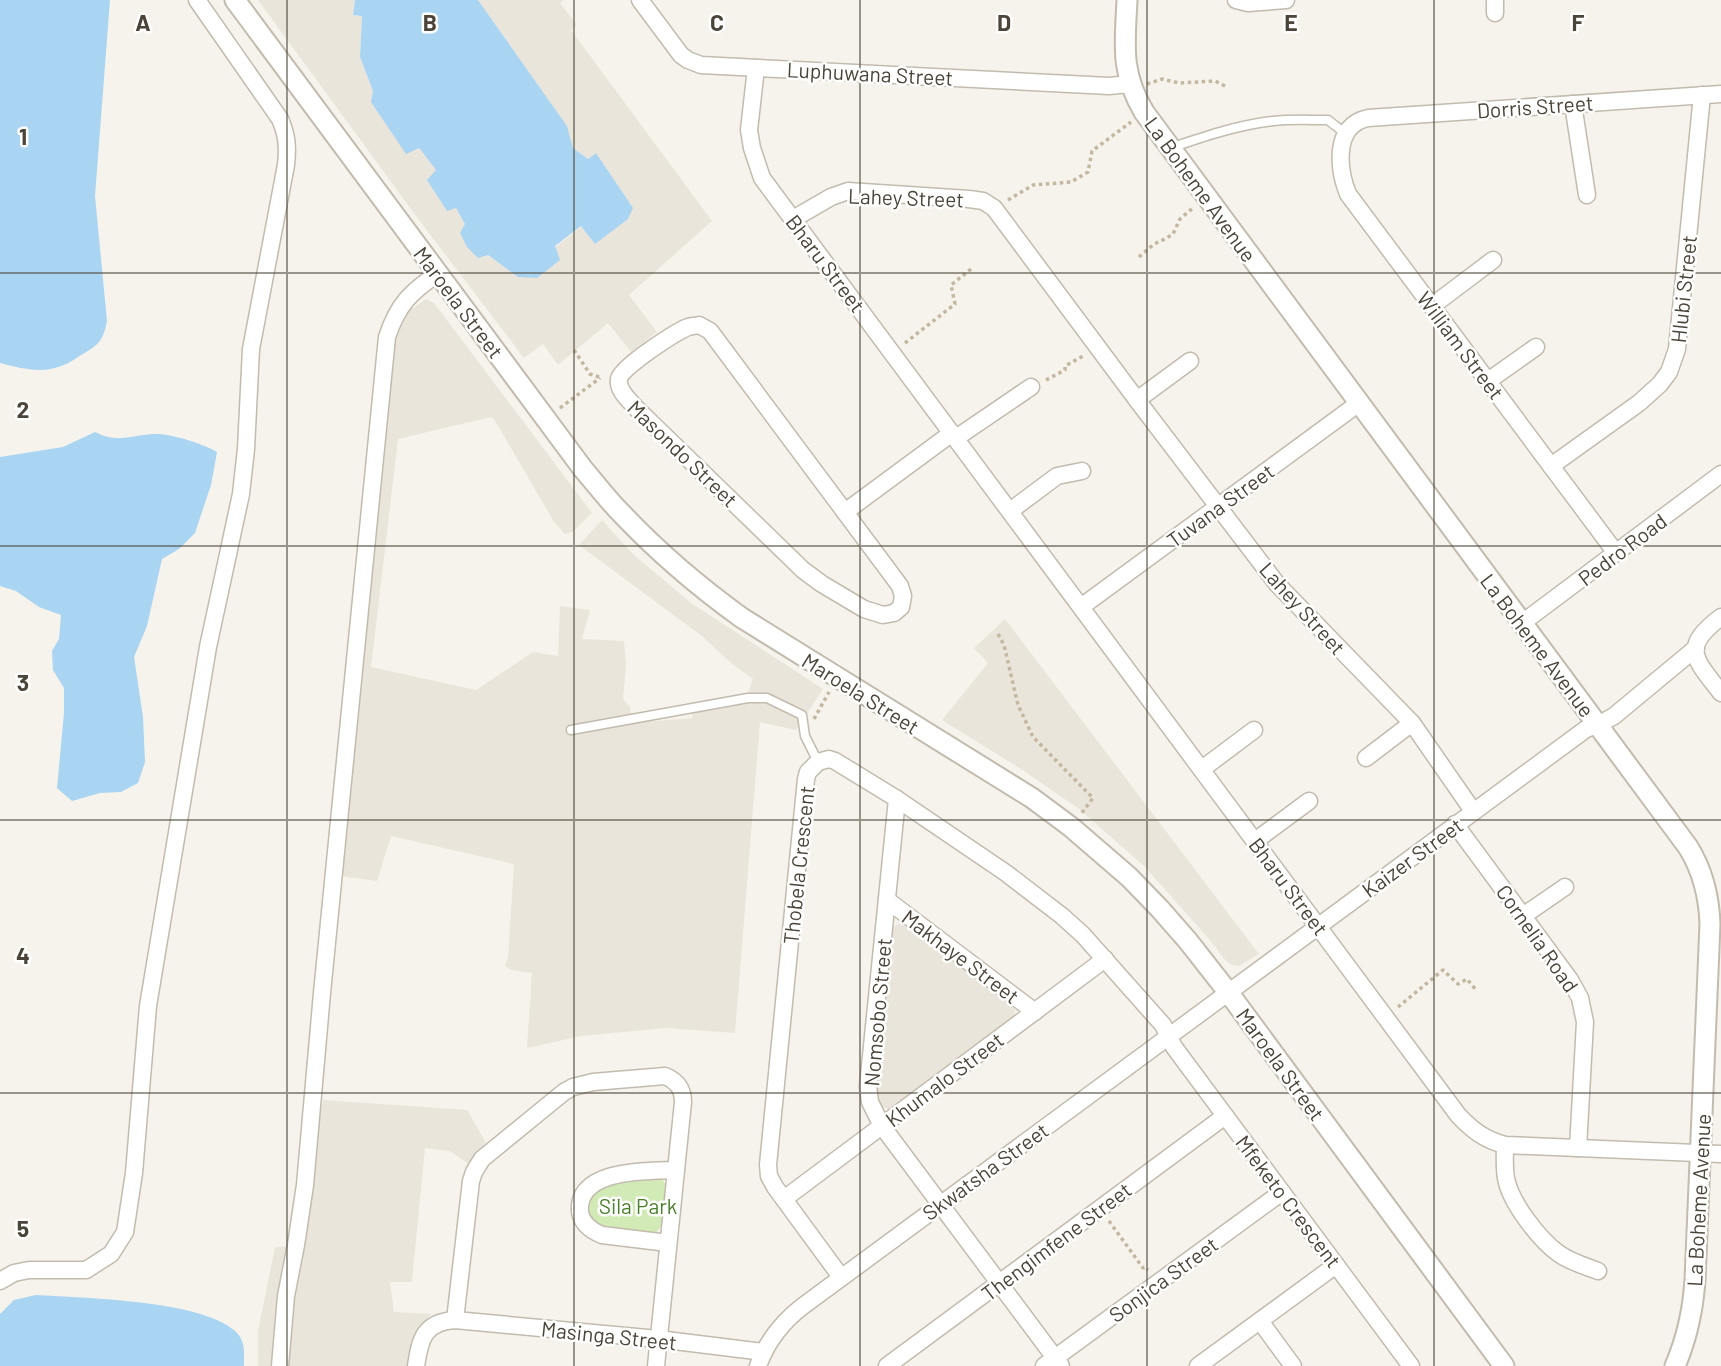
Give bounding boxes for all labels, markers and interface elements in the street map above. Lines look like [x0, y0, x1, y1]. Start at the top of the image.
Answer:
text: A [135, 8, 151, 36]
text: B [423, 8, 437, 36]
text: C [710, 8, 724, 36]
text: D [997, 8, 1011, 36]
text: E [1284, 8, 1298, 36]
text: F [1572, 8, 1585, 36]
street label: Luphuwana Street [786, 56, 954, 90]
street label: Dorris Street [1476, 89, 1594, 123]
street label: La Boheme Avenue [1140, 112, 1262, 266]
text: 1 [19, 122, 27, 150]
street label: Lahey Street [848, 182, 964, 212]
street label: Bharu Street [781, 209, 871, 317]
street label: Hlubi Street [1665, 234, 1701, 344]
street label: Maroela Street [409, 241, 509, 363]
street label: William Street [1412, 286, 1510, 404]
street label: Masondo Street [623, 394, 743, 512]
text: 2 [17, 395, 29, 423]
street label: Tuvana Street [1162, 458, 1278, 552]
street label: Pedro Road [1573, 508, 1671, 590]
street label: Lahey Street [1255, 557, 1351, 659]
street label: La Boheme Avenue [1476, 568, 1600, 722]
street label: Maroela Street [798, 647, 924, 739]
text: 3 [17, 668, 29, 696]
street label: Thobela Crescent [777, 785, 819, 945]
street label: Kaizer Street [1357, 812, 1467, 902]
street label: Bharu Street [1244, 832, 1334, 940]
street label: Cornelia Road [1492, 879, 1584, 997]
street label: Makhaye Street [897, 904, 1025, 1008]
street label: Nomsobo Street [858, 937, 896, 1087]
text: 4 [16, 941, 30, 969]
street label: Maroela Street [1232, 1003, 1330, 1125]
street label: Khumalo Street [880, 1026, 1008, 1132]
street label: La Boheme Avenue [1681, 1113, 1715, 1287]
street label: Skwatsha Street [917, 1117, 1053, 1225]
street label: Mfeketo Crescent [1231, 1130, 1347, 1272]
street label: Thengimfene Street [976, 1177, 1136, 1305]
park label: Sila Park [599, 1193, 677, 1218]
text: 5 [17, 1214, 29, 1242]
street label: Sonjica Street [1104, 1231, 1222, 1327]
street label: Masinga Street [540, 1315, 678, 1355]

